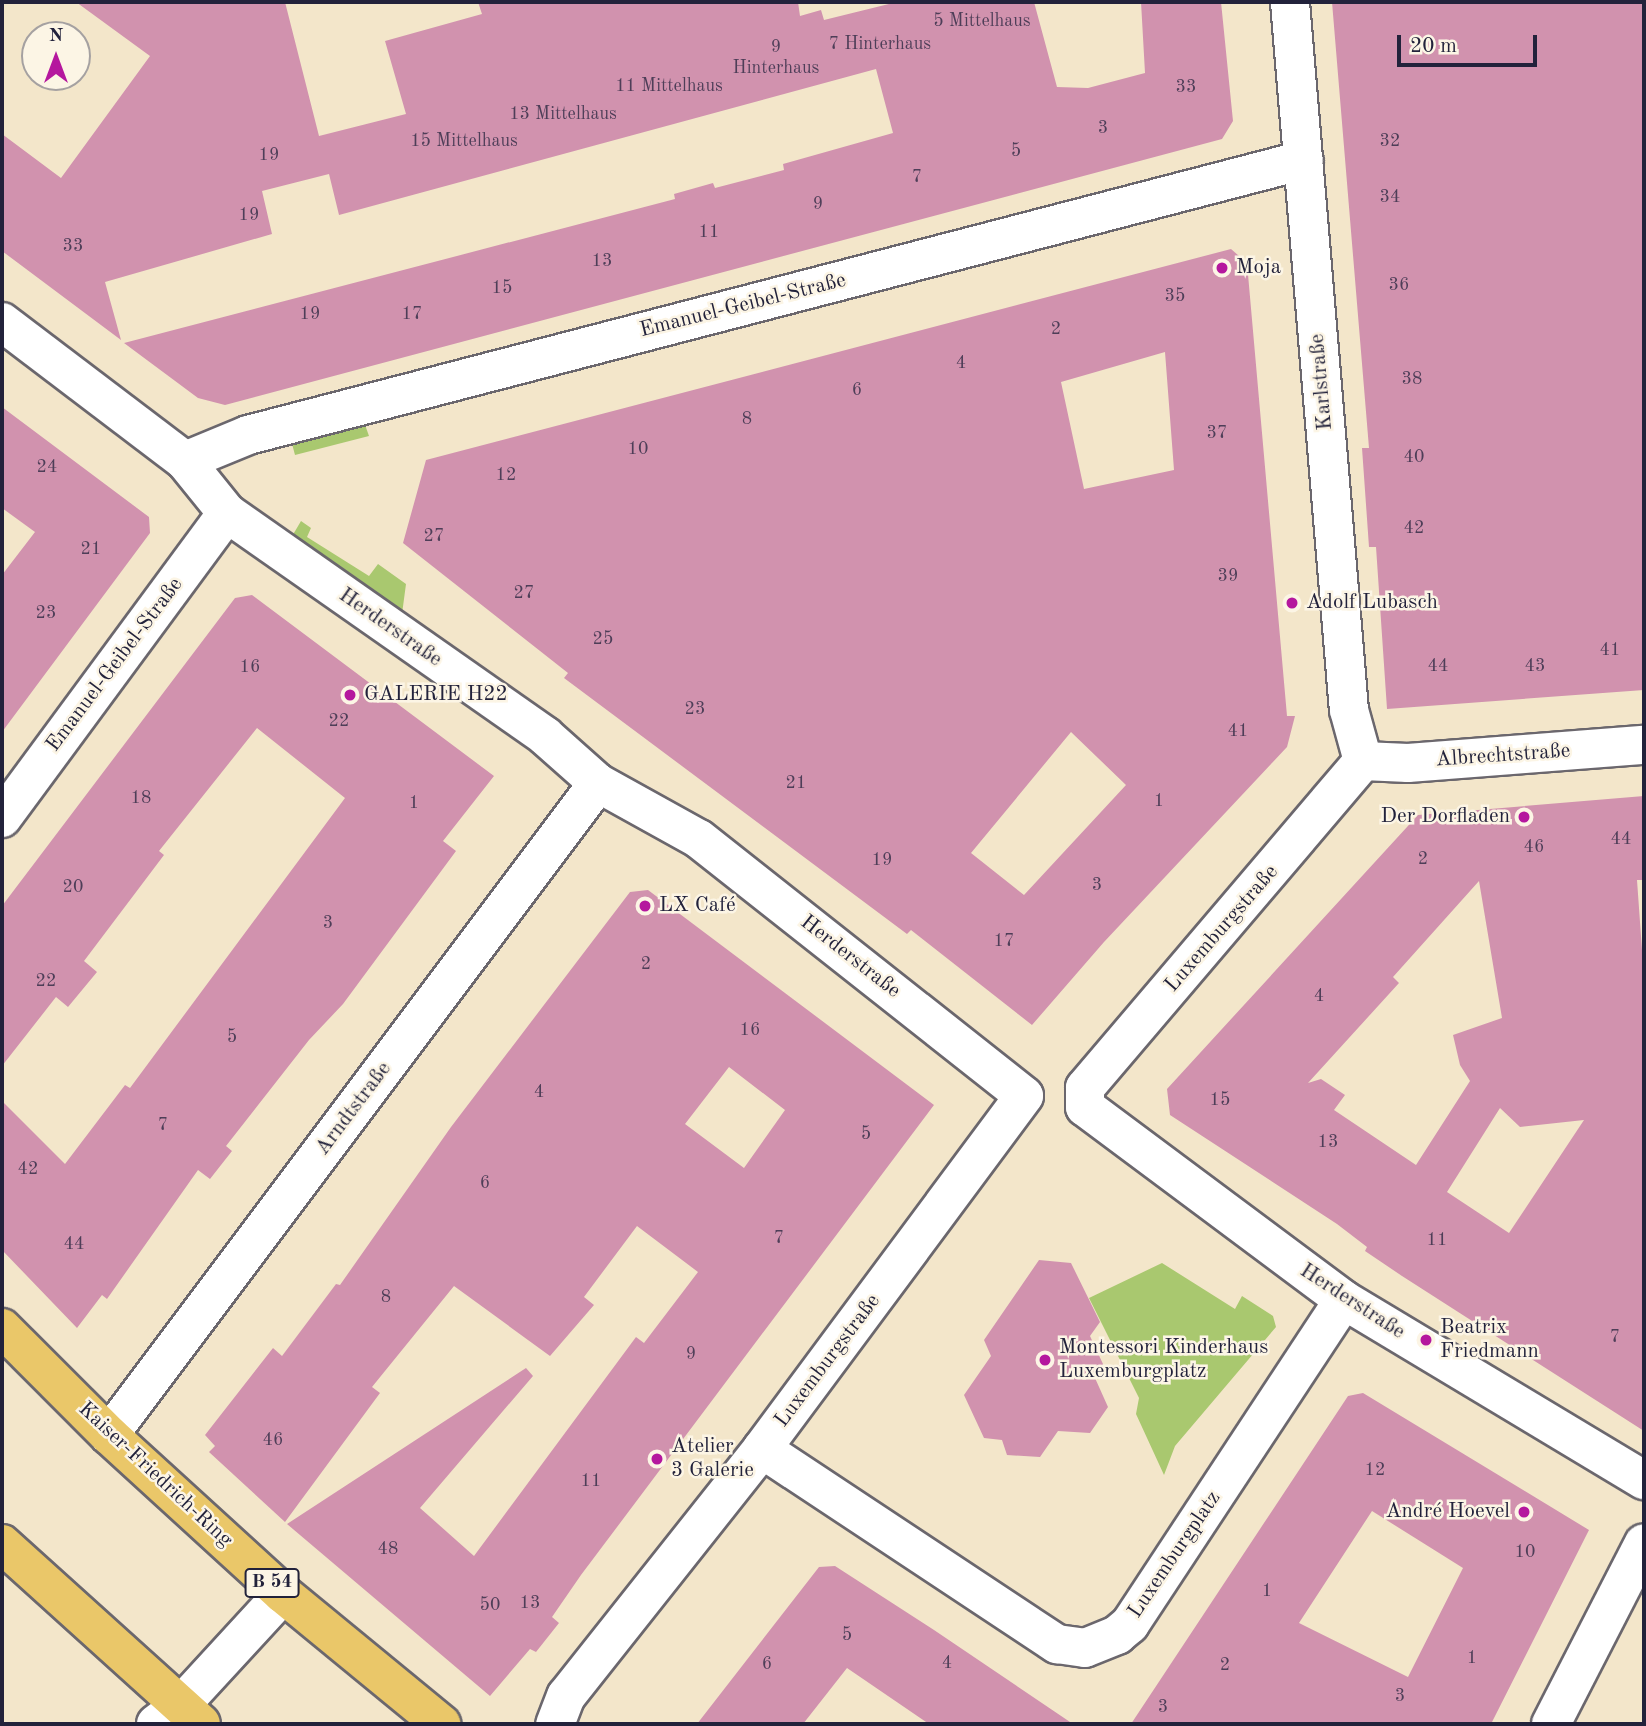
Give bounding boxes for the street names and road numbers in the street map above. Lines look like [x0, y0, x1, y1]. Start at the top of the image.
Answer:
street label: Emanuel-Geibel-Straße [637, 268, 849, 344]
street label: Karlstraße [1305, 333, 1339, 431]
street label: Emanuel-Geibel-Straße [41, 573, 189, 757]
street label: Herderstraße [334, 583, 446, 673]
street label: Albrechtstraße [1435, 739, 1571, 773]
street label: Luxemburgstraße [1160, 860, 1284, 998]
street label: Herderstraße [795, 910, 905, 1004]
street label: Arndtstraße [311, 1057, 397, 1161]
street label: Herderstraße [1295, 1259, 1409, 1345]
street label: Luxemburgstraße [770, 1289, 886, 1433]
street label: Kaiser-Friedrich-Ring [72, 1397, 238, 1553]
street label: Luxemburgplatz [1123, 1487, 1227, 1623]
road number: B 54 [244, 1568, 300, 1598]

